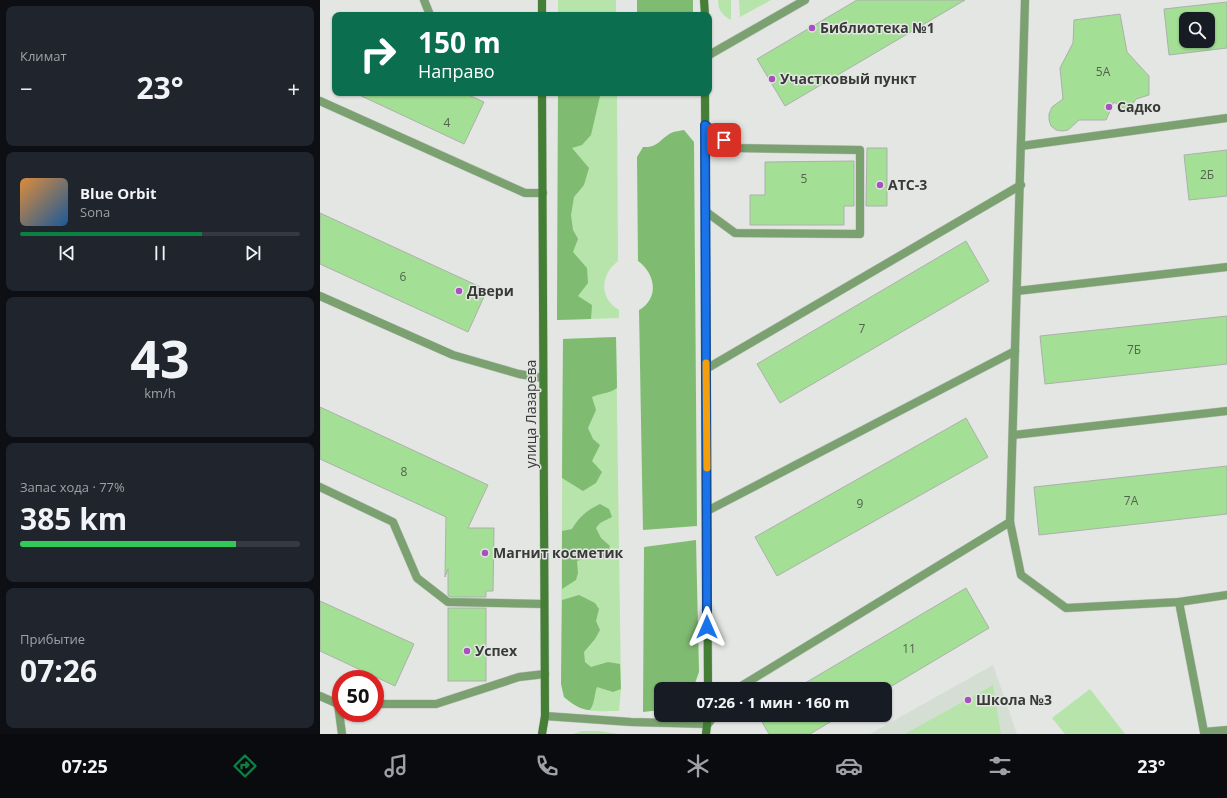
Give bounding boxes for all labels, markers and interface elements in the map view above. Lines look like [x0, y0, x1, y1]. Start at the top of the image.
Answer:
map controls [1179, 12, 1215, 48]
button: search [1179, 12, 1215, 48]
place label: Библиотека №1 [820, 18, 935, 37]
text: 150 m [418, 23, 501, 61]
marker: Библиотека №1 [807, 23, 817, 33]
icon: right [352, 28, 404, 80]
text: Климат [20, 47, 67, 65]
text: Направо [418, 59, 495, 83]
house number: 5А [1096, 63, 1111, 80]
text: 23° [136, 67, 184, 108]
place label: Участковый пункт [780, 69, 917, 88]
text: − [20, 73, 33, 103]
text: + [287, 73, 300, 103]
marker: Участковый пункт [767, 74, 777, 84]
place label: Садко [1117, 97, 1161, 116]
marker: Садко [1104, 102, 1114, 112]
house number: 4 [444, 114, 451, 131]
pin [707, 123, 741, 157]
icon: arrive [713, 129, 735, 151]
house number: 2Б [1200, 166, 1214, 183]
house number: 5 [801, 170, 808, 187]
place label: АТС-3 [888, 175, 927, 194]
marker: АТС-3 [875, 180, 885, 190]
text: Blue Orbit [80, 183, 157, 203]
text: Sona [80, 203, 110, 221]
icon: previous [56, 242, 78, 264]
icon: pause [149, 242, 171, 264]
icon: next [242, 242, 264, 264]
house number: 6 [400, 268, 407, 285]
place label: Двери [467, 281, 514, 300]
marker: Двери [454, 286, 464, 296]
house number: 7 [859, 320, 866, 337]
text: 43 [130, 322, 190, 393]
house number: 7Б [1127, 341, 1141, 358]
street label: улица Лазарева [521, 360, 540, 468]
text: km/h [144, 384, 176, 402]
house number: 8 [401, 463, 408, 480]
text: Запас хода · 77% [20, 478, 125, 496]
house number: 7А [1124, 492, 1139, 509]
house number: 9 [857, 495, 864, 512]
text: 385 km [20, 498, 127, 539]
place label: Магнит косметик [493, 543, 624, 562]
marker: Магнит косметик [480, 548, 490, 558]
position arrow [686, 606, 728, 648]
text: Прибытие [20, 630, 85, 648]
house number: 11 [902, 640, 916, 657]
place label: Успех [475, 641, 518, 660]
marker: Успех [462, 646, 472, 656]
text: 07:26 [20, 650, 97, 691]
speed limit sign: 50 [332, 670, 384, 722]
place label: Школа №3 [976, 690, 1052, 709]
text: 07:26 · 1 мин · 160 m [697, 692, 849, 712]
marker: Школа №3 [963, 695, 973, 705]
icon: directions [231, 752, 259, 780]
icon: music [382, 752, 410, 780]
icon: phone [533, 752, 561, 780]
icon: climate [684, 752, 712, 780]
icon: car [835, 752, 863, 780]
icon: filters [986, 752, 1014, 780]
text: 07:25 [62, 754, 108, 778]
text: 23° [1137, 754, 1165, 778]

